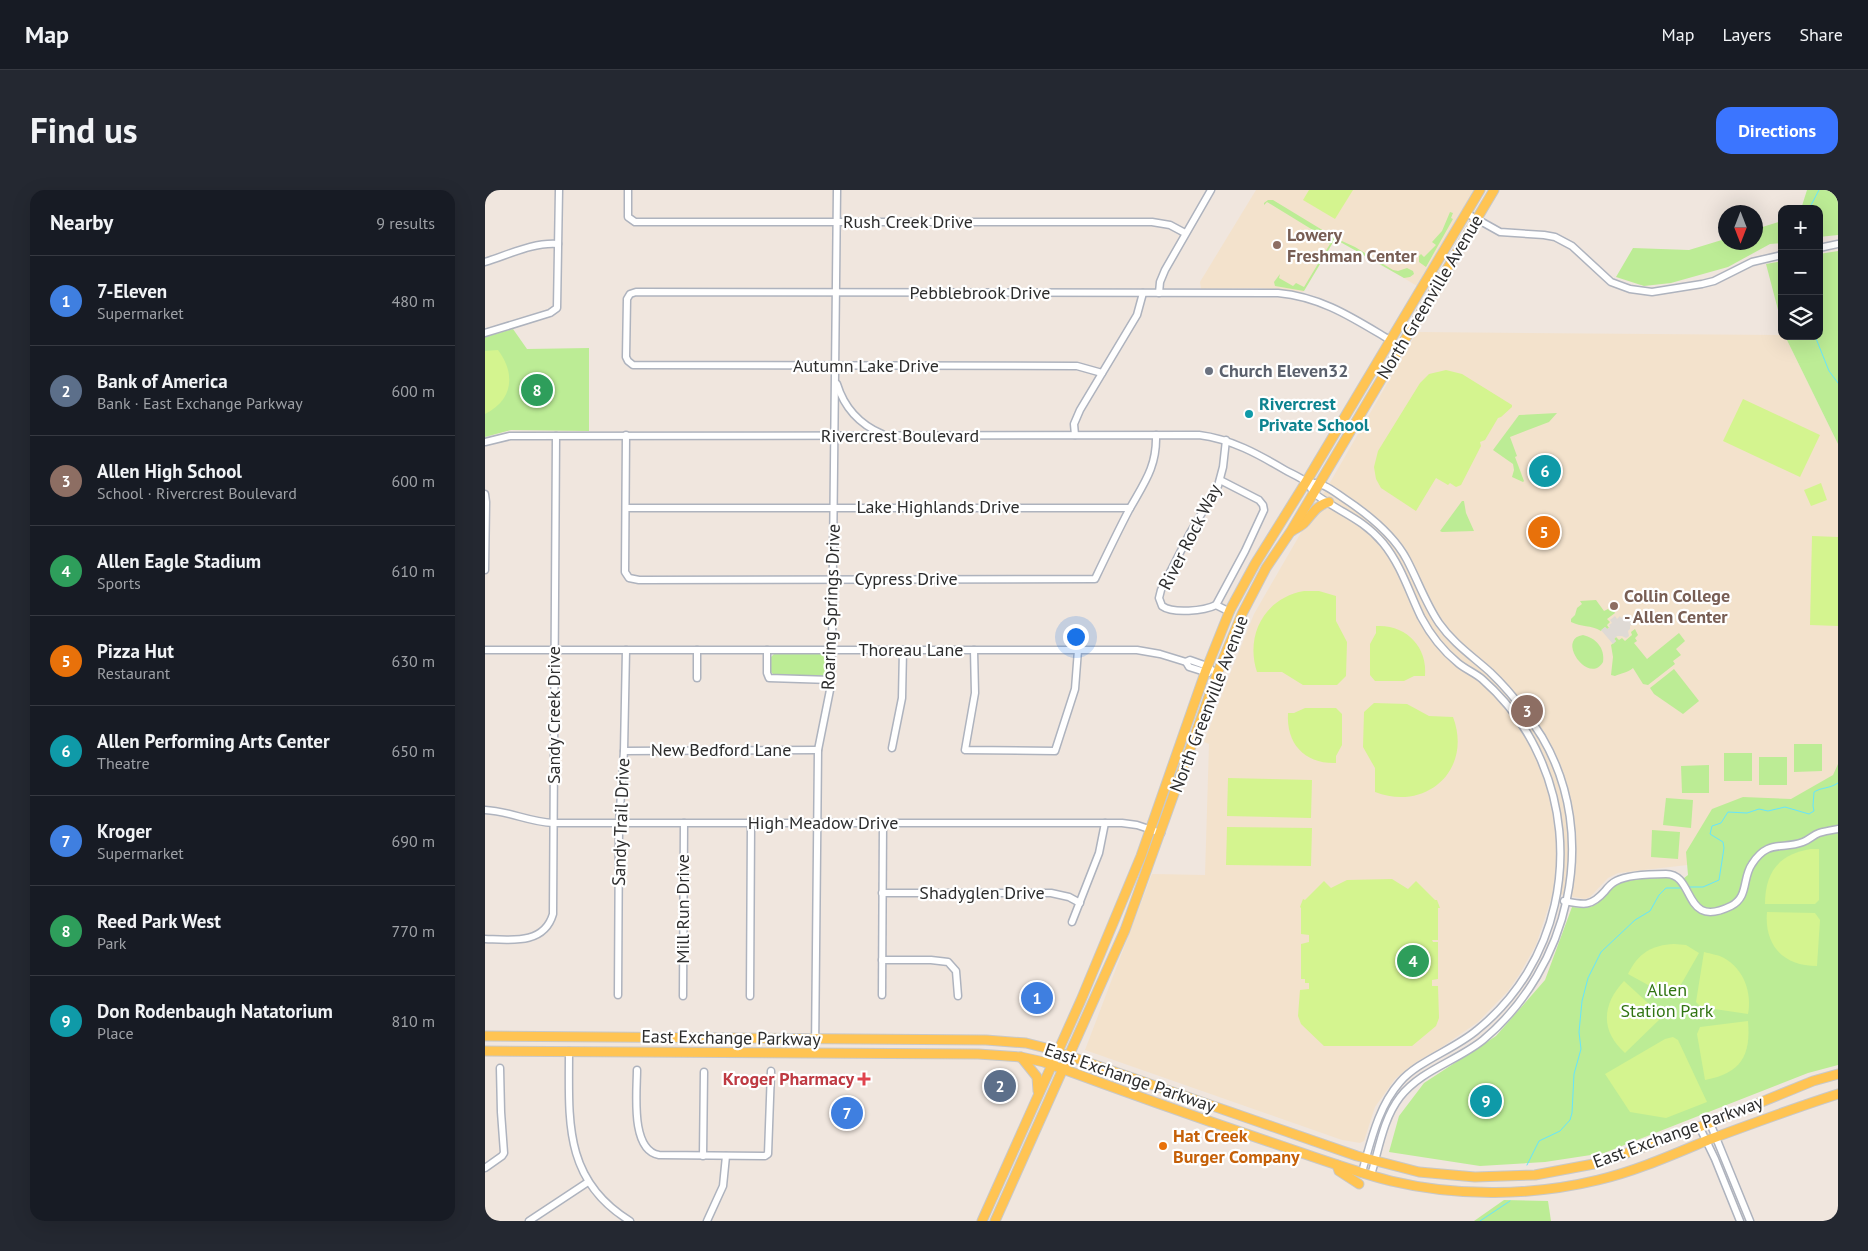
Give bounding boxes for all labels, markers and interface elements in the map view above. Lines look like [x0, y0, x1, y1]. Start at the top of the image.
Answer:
text: Map [25, 19, 69, 50]
text: Map [1662, 23, 1694, 46]
text: Layers [1722, 23, 1771, 46]
text: Share [1799, 23, 1843, 46]
text: Find us [30, 107, 138, 153]
button: Directions [1716, 107, 1838, 154]
north arrow [1718, 205, 1763, 250]
map controls [1778, 205, 1823, 340]
button: + [1778, 205, 1823, 250]
text: Nearby [50, 209, 113, 236]
street label: Rush Creek Drive [843, 210, 973, 233]
street label: North Greenville Avenue [1371, 210, 1488, 383]
text: 9 results [376, 213, 435, 233]
place label: Lowery Freshman Center [1287, 223, 1417, 267]
marker: Lowery Freshman Center [1271, 239, 1283, 251]
button: − [1778, 250, 1823, 295]
text: 7-Eleven [97, 279, 167, 303]
street label: Pebblebrook Drive [910, 281, 1050, 304]
text: 1 [61, 291, 71, 311]
text: 480 m [392, 291, 435, 311]
button: layers [1778, 295, 1823, 340]
text: Supermarket [97, 303, 184, 323]
street label: Autumn Lake Drive [793, 354, 939, 377]
place label: Church Eleven32 [1219, 359, 1348, 382]
marker: Church Eleven32 [1203, 365, 1215, 377]
text: Bank of America [97, 369, 228, 393]
pin: 8 [521, 371, 553, 409]
text: 2 [61, 381, 71, 401]
text: 600 m [392, 381, 435, 401]
place label: Rivercrest Private School [1259, 392, 1370, 436]
text: Bank · East Exchange Parkway [97, 393, 303, 413]
marker: Rivercrest Private School [1243, 408, 1255, 420]
street label: Rivercrest Boulevard [821, 424, 979, 447]
pin: 6 [1529, 452, 1561, 490]
text: Allen High School [97, 459, 242, 483]
text: 3 [61, 471, 71, 491]
text: 600 m [392, 471, 435, 491]
street label: River Rock Way [1153, 479, 1226, 594]
text: School · Rivercrest Boulevard [97, 483, 297, 503]
street label: Lake Highlands Drive [856, 495, 1020, 518]
pin: 5 [1528, 513, 1560, 551]
street label: Roaring Springs Drive [816, 524, 845, 690]
text: Allen Eagle Stadium [97, 549, 261, 573]
text: 4 [61, 561, 71, 581]
text: 610 m [392, 561, 435, 581]
street label: Cypress Drive [854, 567, 958, 590]
text: Sports [97, 573, 141, 593]
place label: Collin College - Allen Center [1624, 584, 1730, 628]
marker: Collin College - Allen Center [1608, 600, 1620, 612]
street label: North Greenville Avenue [1164, 612, 1253, 796]
your location [1063, 624, 1089, 650]
street label: Thoreau Lane [858, 638, 964, 661]
text: Pizza Hut [97, 639, 174, 663]
street label: Sandy Creek Drive [542, 646, 565, 784]
text: 5 [61, 651, 71, 671]
text: 630 m [392, 651, 435, 671]
text: Restaurant [97, 663, 170, 683]
pin: 3 [1511, 692, 1543, 730]
text: Allen Performing Arts Center [97, 729, 330, 753]
street label: New Bedford Lane [651, 738, 791, 761]
text: 6 [61, 741, 71, 761]
text: 650 m [392, 741, 435, 761]
text: Theatre [97, 753, 150, 773]
street label: Sandy Trail Drive [607, 757, 634, 887]
street label: High Meadow Drive [748, 811, 898, 834]
text: Kroger [97, 819, 152, 843]
text: 7 [61, 831, 71, 851]
text: 690 m [392, 831, 435, 851]
text: Supermarket [97, 843, 184, 863]
street label: Mill Run Drive [671, 854, 694, 964]
street label: Shadyglen Drive [919, 881, 1045, 904]
text: Reed Park West [97, 909, 221, 933]
text: 8 [61, 921, 71, 941]
text: 770 m [392, 921, 435, 941]
text: Park [97, 933, 126, 953]
pin: 4 [1397, 942, 1429, 980]
park label: Allen Station Park [1621, 978, 1714, 1022]
pin: 1 [1021, 979, 1053, 1017]
text: Don Rodenbaugh Natatorium [97, 999, 333, 1023]
text: 9 [61, 1011, 71, 1031]
text: 810 m [392, 1011, 435, 1031]
text: Place [97, 1023, 134, 1043]
street label: East Exchange Parkway [641, 1024, 822, 1051]
street label: East Exchange Parkway [1042, 1037, 1219, 1118]
place label: Kroger Pharmacy [723, 1067, 854, 1090]
pin: 2 [984, 1067, 1016, 1105]
marker: Kroger Pharmacy [858, 1073, 870, 1085]
pin: 9 [1470, 1082, 1502, 1120]
street label: East Exchange Parkway [1590, 1090, 1767, 1173]
pin: 7 [831, 1094, 863, 1132]
place label: Hat Creek Burger Company [1173, 1124, 1300, 1168]
marker: Hat Creek Burger Company [1157, 1140, 1169, 1152]

